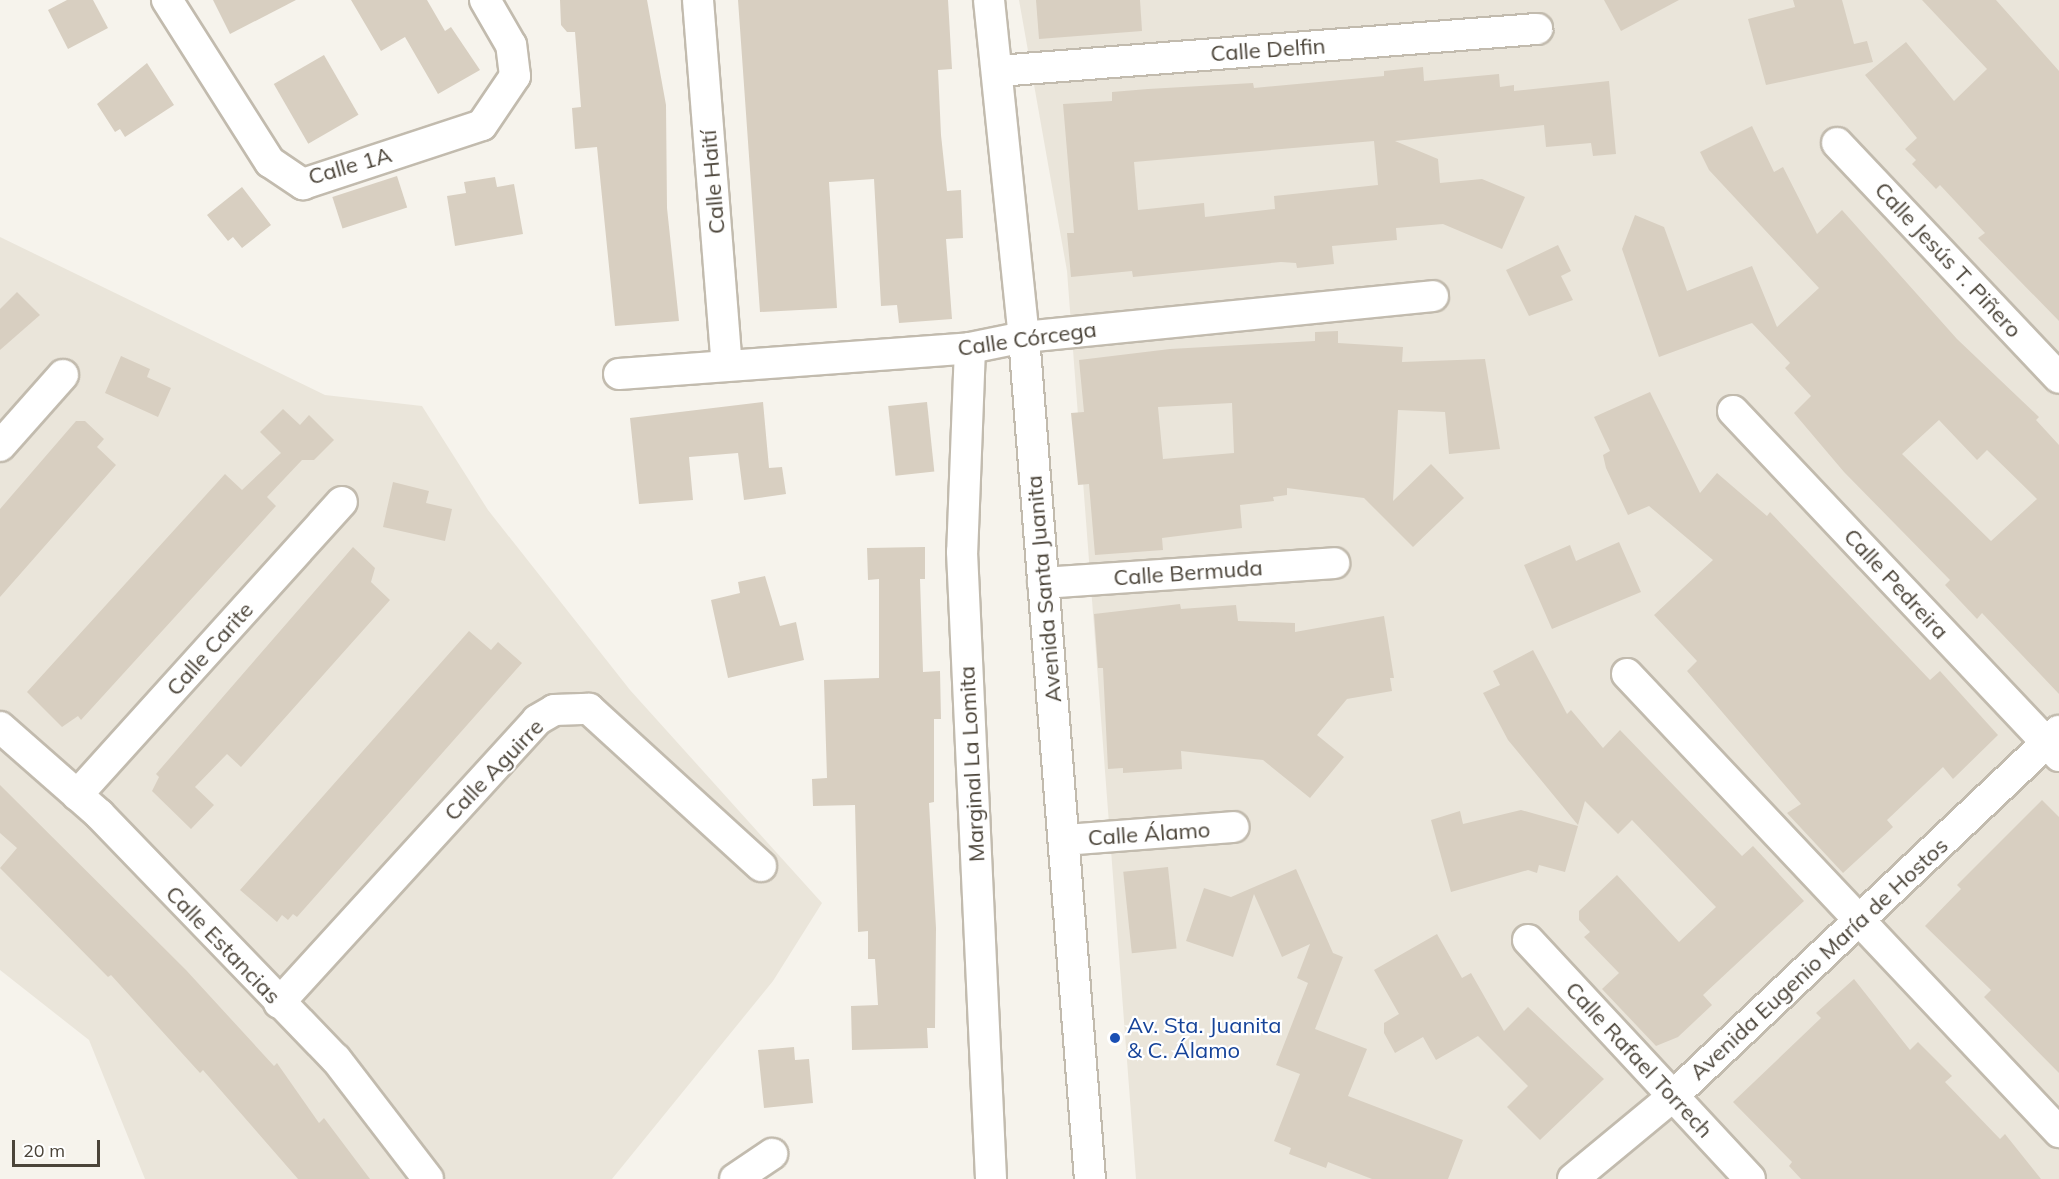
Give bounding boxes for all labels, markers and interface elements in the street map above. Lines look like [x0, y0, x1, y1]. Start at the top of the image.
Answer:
street label: Calle Delfin [1210, 33, 1326, 67]
street label: Calle Haití [695, 129, 731, 235]
street label: Calle 1A [305, 142, 395, 190]
street label: Calle Jesús T. Piñero [1869, 177, 2027, 343]
street label: Calle Córcega [956, 316, 1098, 362]
street label: Avenida Santa Juanita [1021, 474, 1067, 704]
street label: Calle Pedreira [1838, 523, 1954, 645]
street label: Calle Bermuda [1113, 555, 1263, 591]
street label: Calle Carite [161, 597, 259, 701]
street label: Marginal La Lomita [954, 665, 990, 863]
street label: Calle Aguirre [439, 714, 549, 826]
street label: Calle Álamo [1087, 817, 1211, 851]
street label: Avenida Eugenio María de Hostos [1685, 832, 1953, 1086]
street label: Calle Estancias [160, 881, 286, 1009]
street label: Calle Rafael Torrech [1560, 977, 1718, 1143]
place label: Av. Sta. Juanita & C. Álamo [1127, 1012, 1281, 1064]
marker: Av. Sta. Juanita & C. Álamo [1108, 1031, 1122, 1045]
scale bar [15, 1128, 104, 1166]
text: 20 m [23, 1139, 65, 1162]

